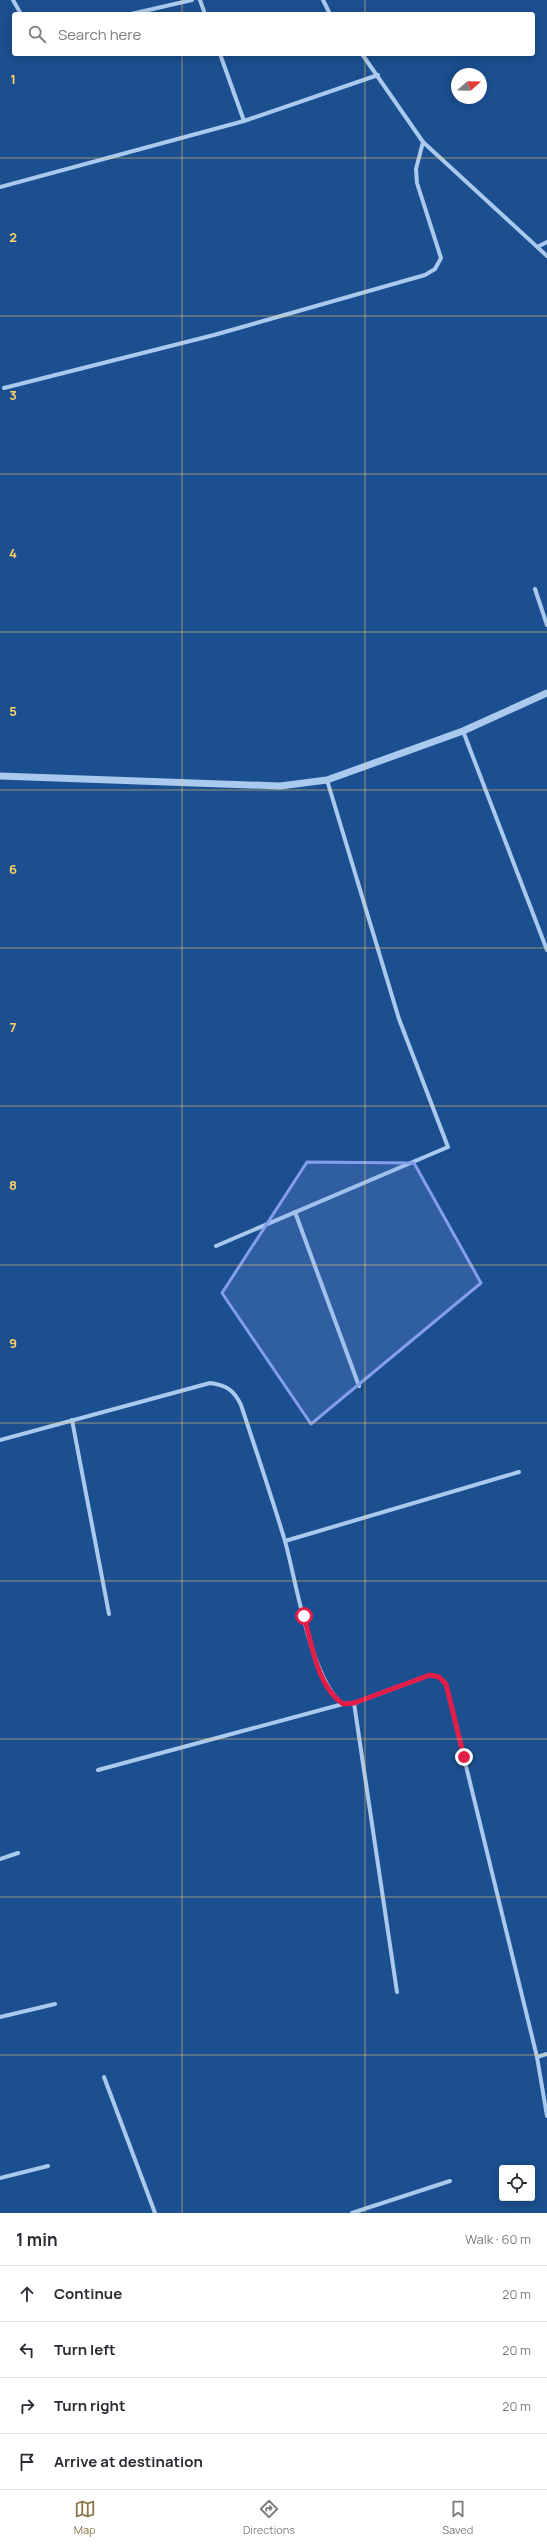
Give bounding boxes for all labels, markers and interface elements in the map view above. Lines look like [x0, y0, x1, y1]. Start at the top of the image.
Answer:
search box [12, 12, 535, 56]
icon: search [26, 23, 48, 45]
text: Search here [58, 24, 141, 45]
north arrow [451, 68, 487, 104]
text: 1 [10, 70, 16, 88]
text: 2 [9, 228, 17, 246]
text: 3 [9, 386, 17, 404]
text: 4 [9, 544, 17, 562]
text: 5 [9, 702, 17, 720]
text: 6 [9, 860, 17, 878]
text: 7 [10, 1018, 17, 1036]
text: 8 [9, 1176, 17, 1194]
text: 9 [9, 1334, 17, 1352]
route start [295, 1607, 313, 1625]
route end [455, 1748, 473, 1766]
map controls [499, 2165, 535, 2201]
button: locate [499, 2165, 535, 2201]
text: 1 min [16, 2228, 58, 2251]
text: Walk · 60 m [465, 2230, 531, 2248]
icon: ahead [16, 2283, 38, 2305]
text: Continue [54, 2283, 122, 2304]
text: 20 m [502, 2285, 531, 2303]
icon: left [16, 2339, 38, 2361]
text: Turn left [54, 2339, 116, 2360]
text: 20 m [502, 2341, 531, 2359]
icon: right [16, 2395, 38, 2417]
text: Turn right [54, 2395, 125, 2416]
text: 20 m [502, 2397, 531, 2415]
icon: arrive [16, 2451, 38, 2473]
text: Arrive at destination [54, 2451, 203, 2472]
tab: Map [74, 2498, 96, 2537]
tab: Directions [243, 2498, 295, 2537]
tab: Saved [442, 2498, 473, 2537]

